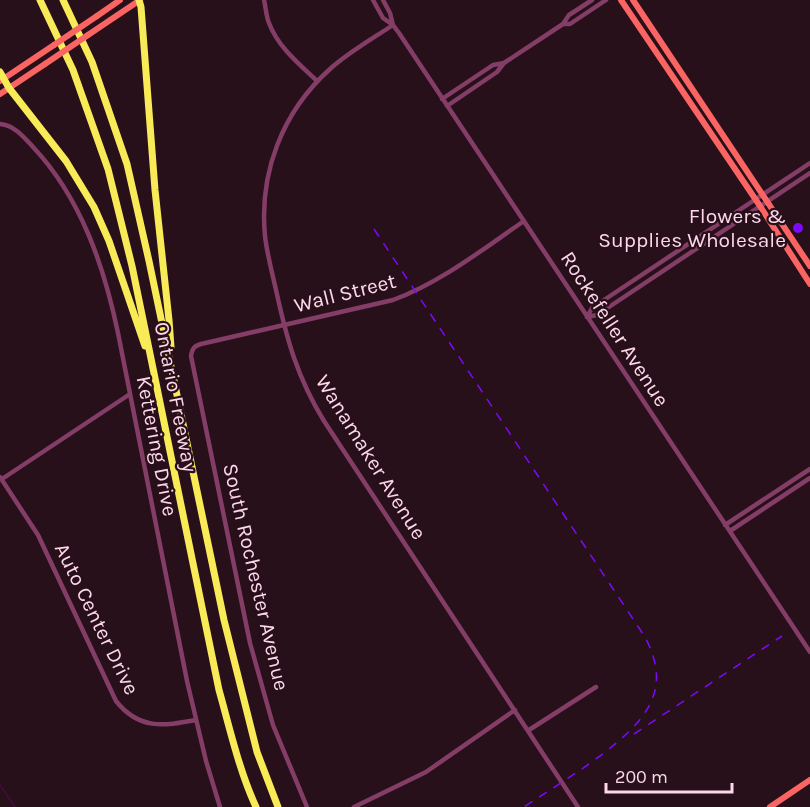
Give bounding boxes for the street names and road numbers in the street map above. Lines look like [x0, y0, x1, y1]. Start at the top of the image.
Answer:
street label: Rockefeller Avenue [556, 247, 674, 411]
street label: Wall Street [292, 269, 398, 317]
street label: Ontario Freeway [150, 320, 202, 474]
street label: Wanamaker Avenue [311, 370, 431, 544]
street label: Kettering Drive [132, 374, 182, 518]
street label: South Rochester Avenue [218, 461, 294, 693]
street label: Auto Center Drive [50, 539, 144, 699]

